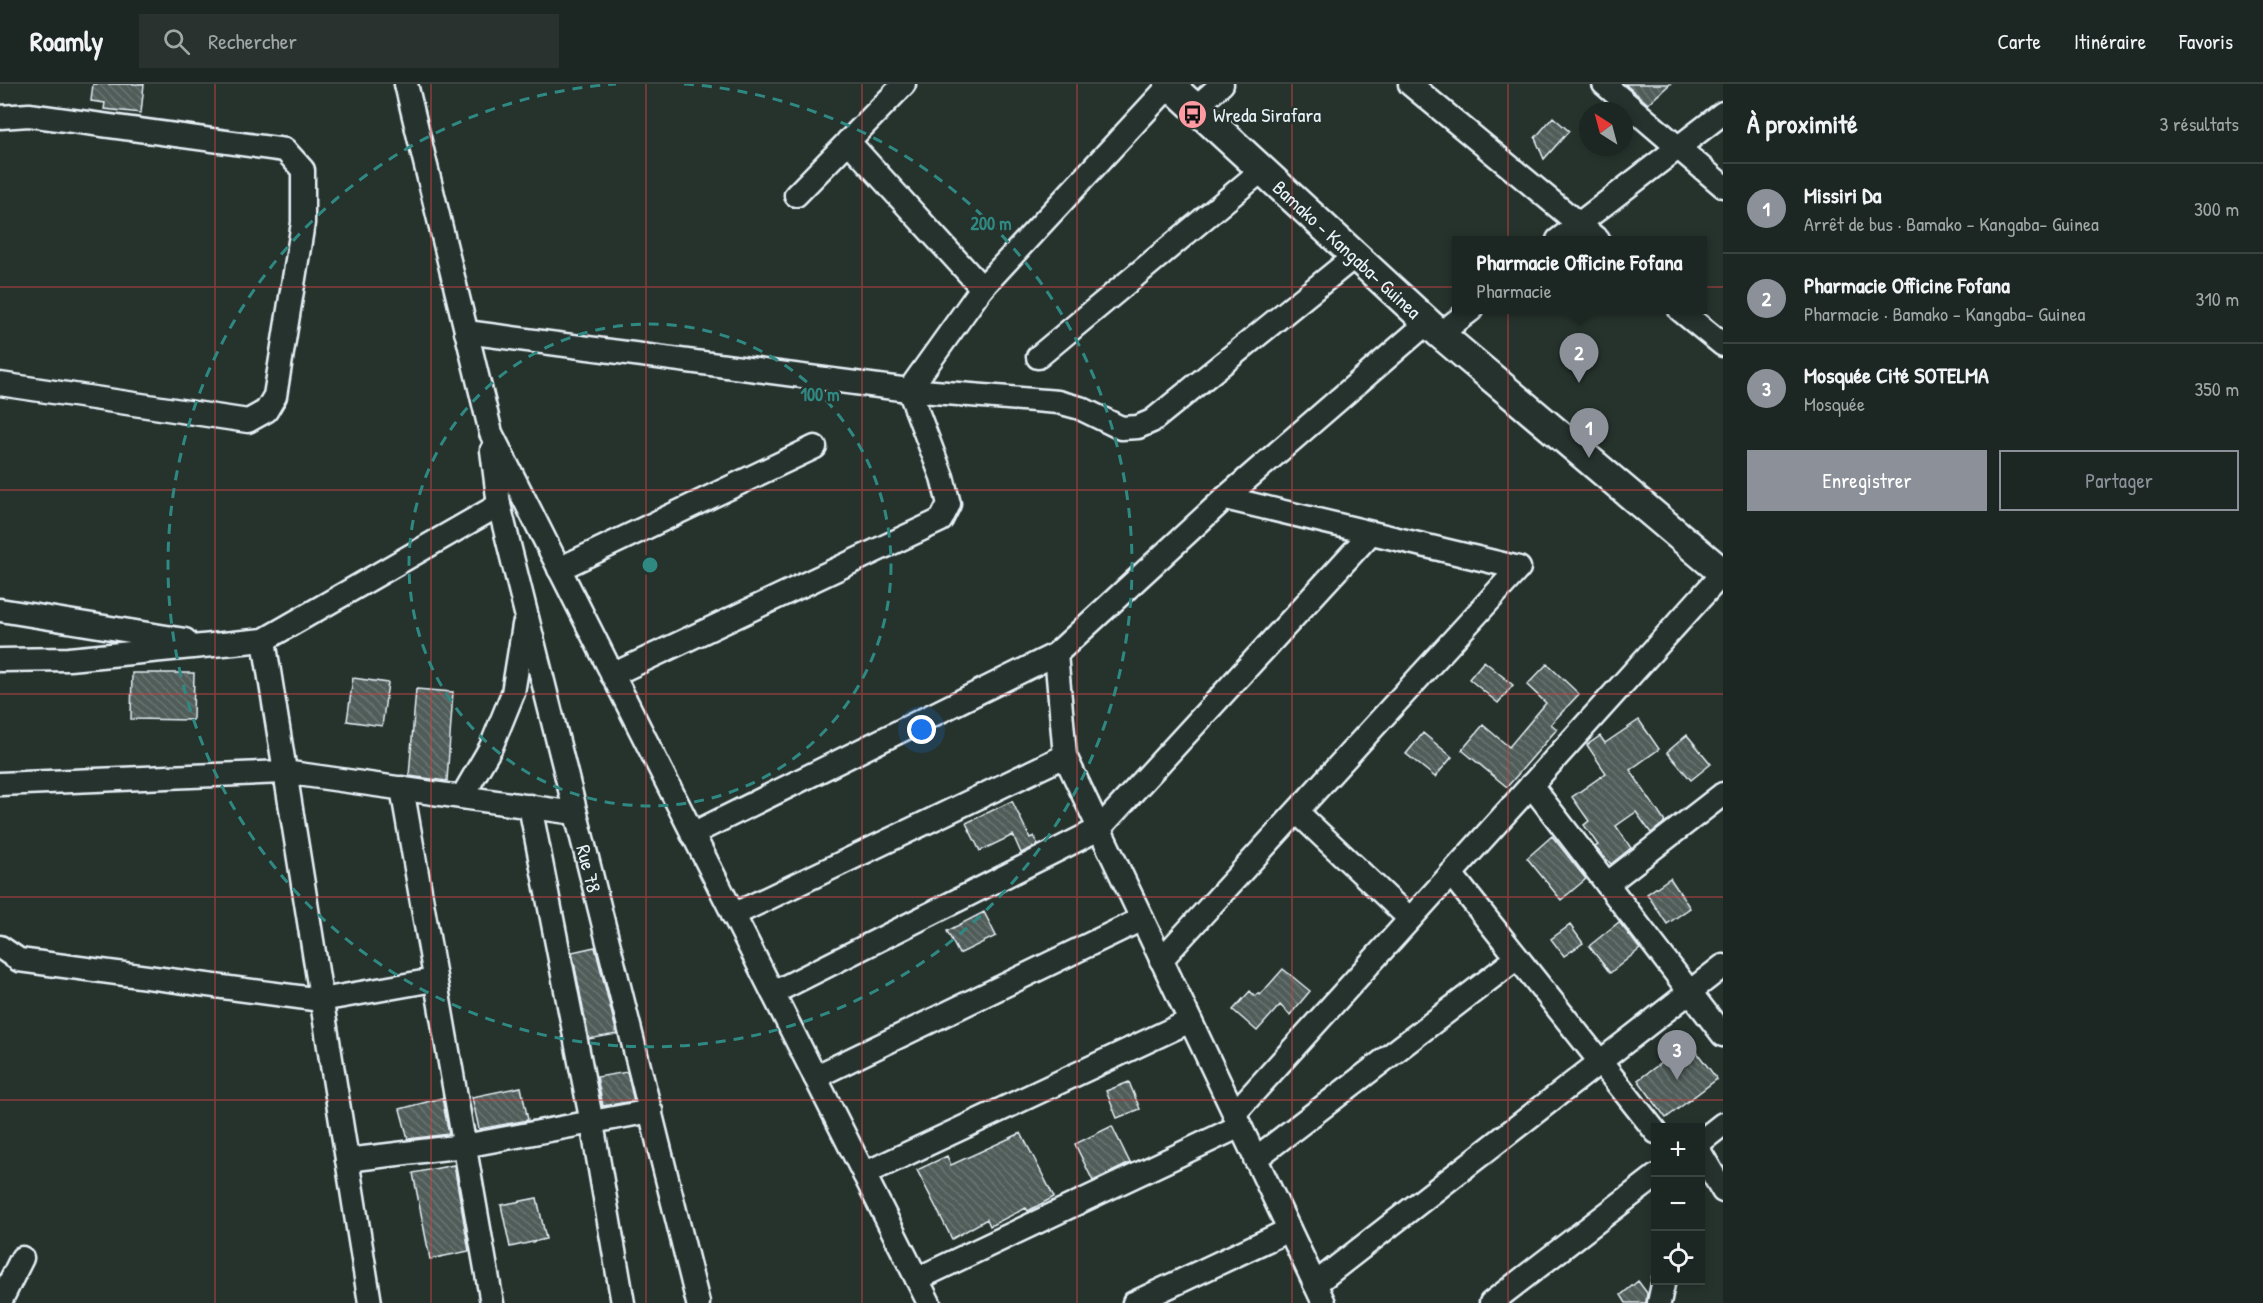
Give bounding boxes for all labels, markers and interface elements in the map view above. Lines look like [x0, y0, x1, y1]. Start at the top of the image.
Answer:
search box [139, 14, 559, 68]
text: Roamly [30, 22, 103, 60]
icon: search [160, 25, 193, 58]
text: Rechercher [208, 26, 297, 56]
text: Carte [1998, 27, 2041, 56]
text: Itinéraire [2074, 27, 2146, 56]
text: Favoris [2179, 27, 2233, 56]
bus stop icon: Wreda Sirafara [1176, 98, 1208, 130]
place label: Wreda Sirafara [1213, 101, 1321, 128]
north arrow [1579, 102, 1633, 156]
text: À proximité [1747, 106, 1858, 141]
text: 3 résultats [2159, 110, 2239, 137]
street label: Bamako - Kangaba- Guinea [1268, 173, 1428, 324]
text: Missiri Da [1804, 180, 1881, 210]
text: 1 [1763, 195, 1770, 222]
text: 300 m [2194, 195, 2239, 222]
text: Arrêt de bus · Bamako - Kangaba- Guinea [1804, 210, 2099, 237]
text: 200 m [971, 211, 1011, 236]
popup [1452, 236, 1707, 314]
text: Pharmacie Officine Fofana [1477, 247, 1682, 277]
text: Pharmacie Officine Fofana [1804, 270, 2010, 300]
text: Pharmacie [1477, 277, 1552, 304]
text: 2 [1762, 285, 1771, 312]
text: 310 m [2196, 285, 2239, 312]
text: Pharmacie · Bamako - Kangaba- Guinea [1804, 300, 2085, 327]
pin: 2 [1560, 334, 1598, 383]
text: Mosquée Cité SOTELMA [1804, 360, 1989, 390]
text: 3 [1762, 375, 1771, 402]
text: 350 m [2194, 375, 2239, 402]
text: 100 m [800, 382, 840, 407]
text: Mosquée [1804, 390, 1865, 417]
pin: 1 [1570, 408, 1608, 458]
button: Enregistrer [1747, 450, 1987, 511]
button: Partager [1999, 450, 2239, 511]
centre of rings [640, 555, 660, 575]
your location [907, 715, 936, 744]
street label: Rue 78 [571, 842, 609, 895]
pin: 3 [1658, 1030, 1696, 1080]
map controls [1651, 1123, 1705, 1285]
button: + [1651, 1123, 1705, 1177]
button: − [1651, 1177, 1705, 1231]
button: locate [1651, 1231, 1705, 1285]

